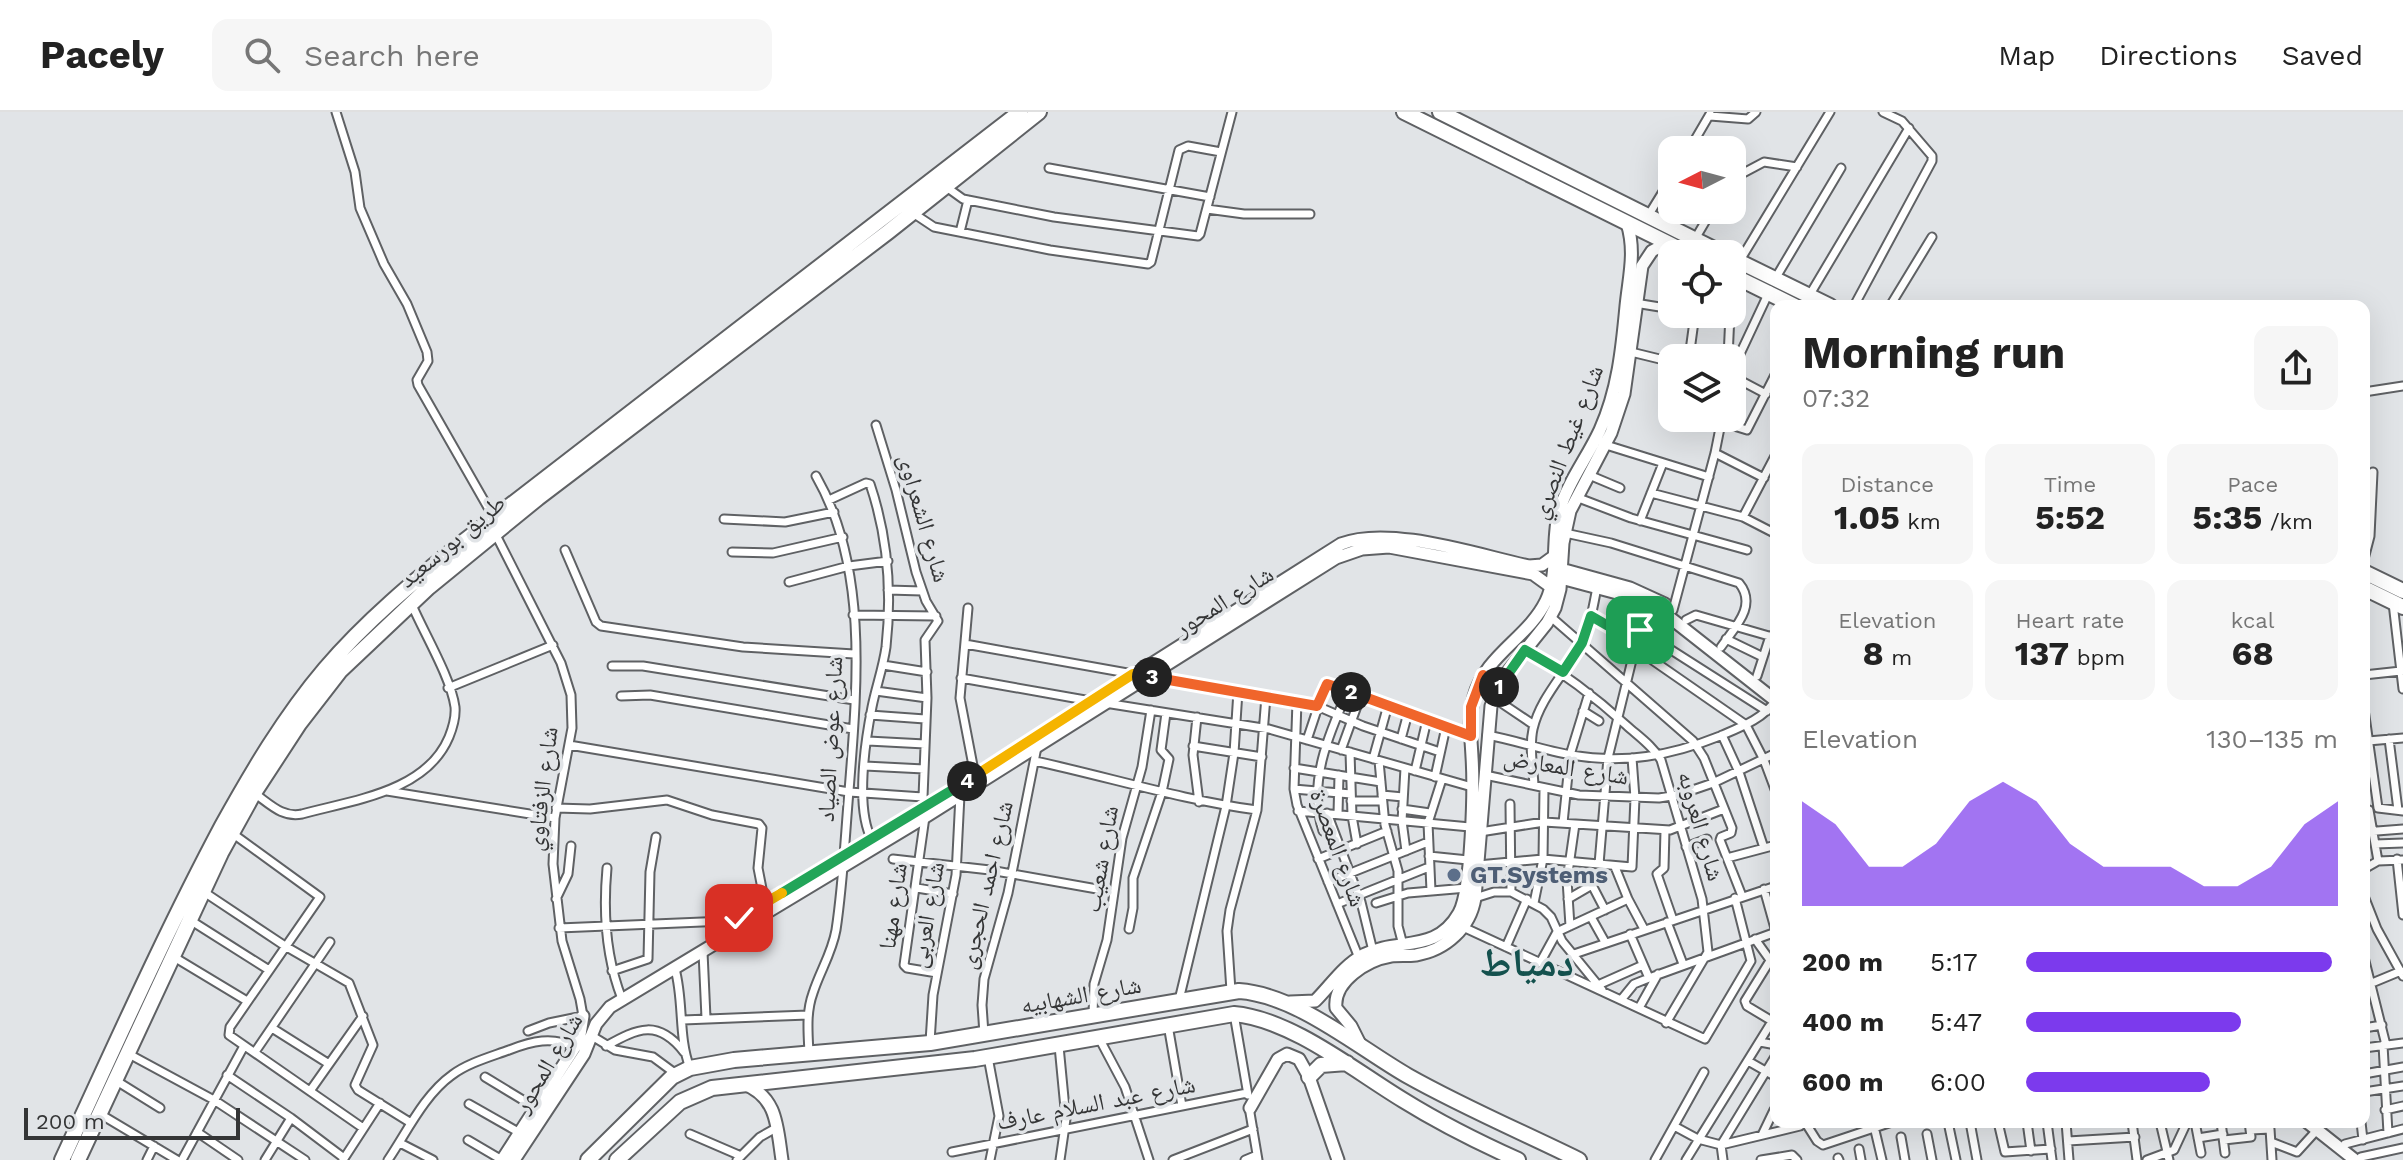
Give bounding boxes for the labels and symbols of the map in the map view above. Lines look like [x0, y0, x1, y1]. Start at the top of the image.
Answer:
north arrow [1658, 136, 1746, 224]
street label: شارع غيط النصري [1525, 361, 1614, 525]
street label: شارع الشعراوى [891, 451, 956, 586]
street label: طريق بورسعيد [393, 488, 511, 594]
street label: شارع المحور [1169, 560, 1279, 644]
pin [1606, 596, 1674, 664]
street label: شارع عوض الصياد [812, 655, 849, 823]
pin: 3 [1132, 657, 1172, 697]
pin: 1 [1479, 667, 1519, 707]
pin: 2 [1331, 672, 1371, 712]
street label: شارع الزفتاوي [520, 725, 569, 853]
street label: شارع المعارض [1501, 743, 1630, 792]
pin: 4 [947, 761, 987, 801]
street label: شارع العروبه [1671, 768, 1730, 884]
street label: شارع المعصرة [1303, 786, 1372, 911]
street label: شارع احمد الحجرى [953, 798, 1020, 972]
street label: شارع شعيب [1078, 803, 1125, 915]
street label: شارع العربى [904, 860, 951, 970]
street label: شارع مهنا [873, 861, 914, 951]
place label: GT.Systems [1470, 861, 1608, 889]
marker: GT.Systems [1445, 866, 1463, 884]
pin [705, 884, 773, 952]
district label: دمياط [1480, 939, 1574, 986]
street label: شارع الشهابيه [1019, 971, 1144, 1020]
street label: شارع المحور [507, 1008, 589, 1119]
street label: شارع عبد السلام عارف [994, 1070, 1198, 1138]
scale bar [24, 1104, 240, 1140]

